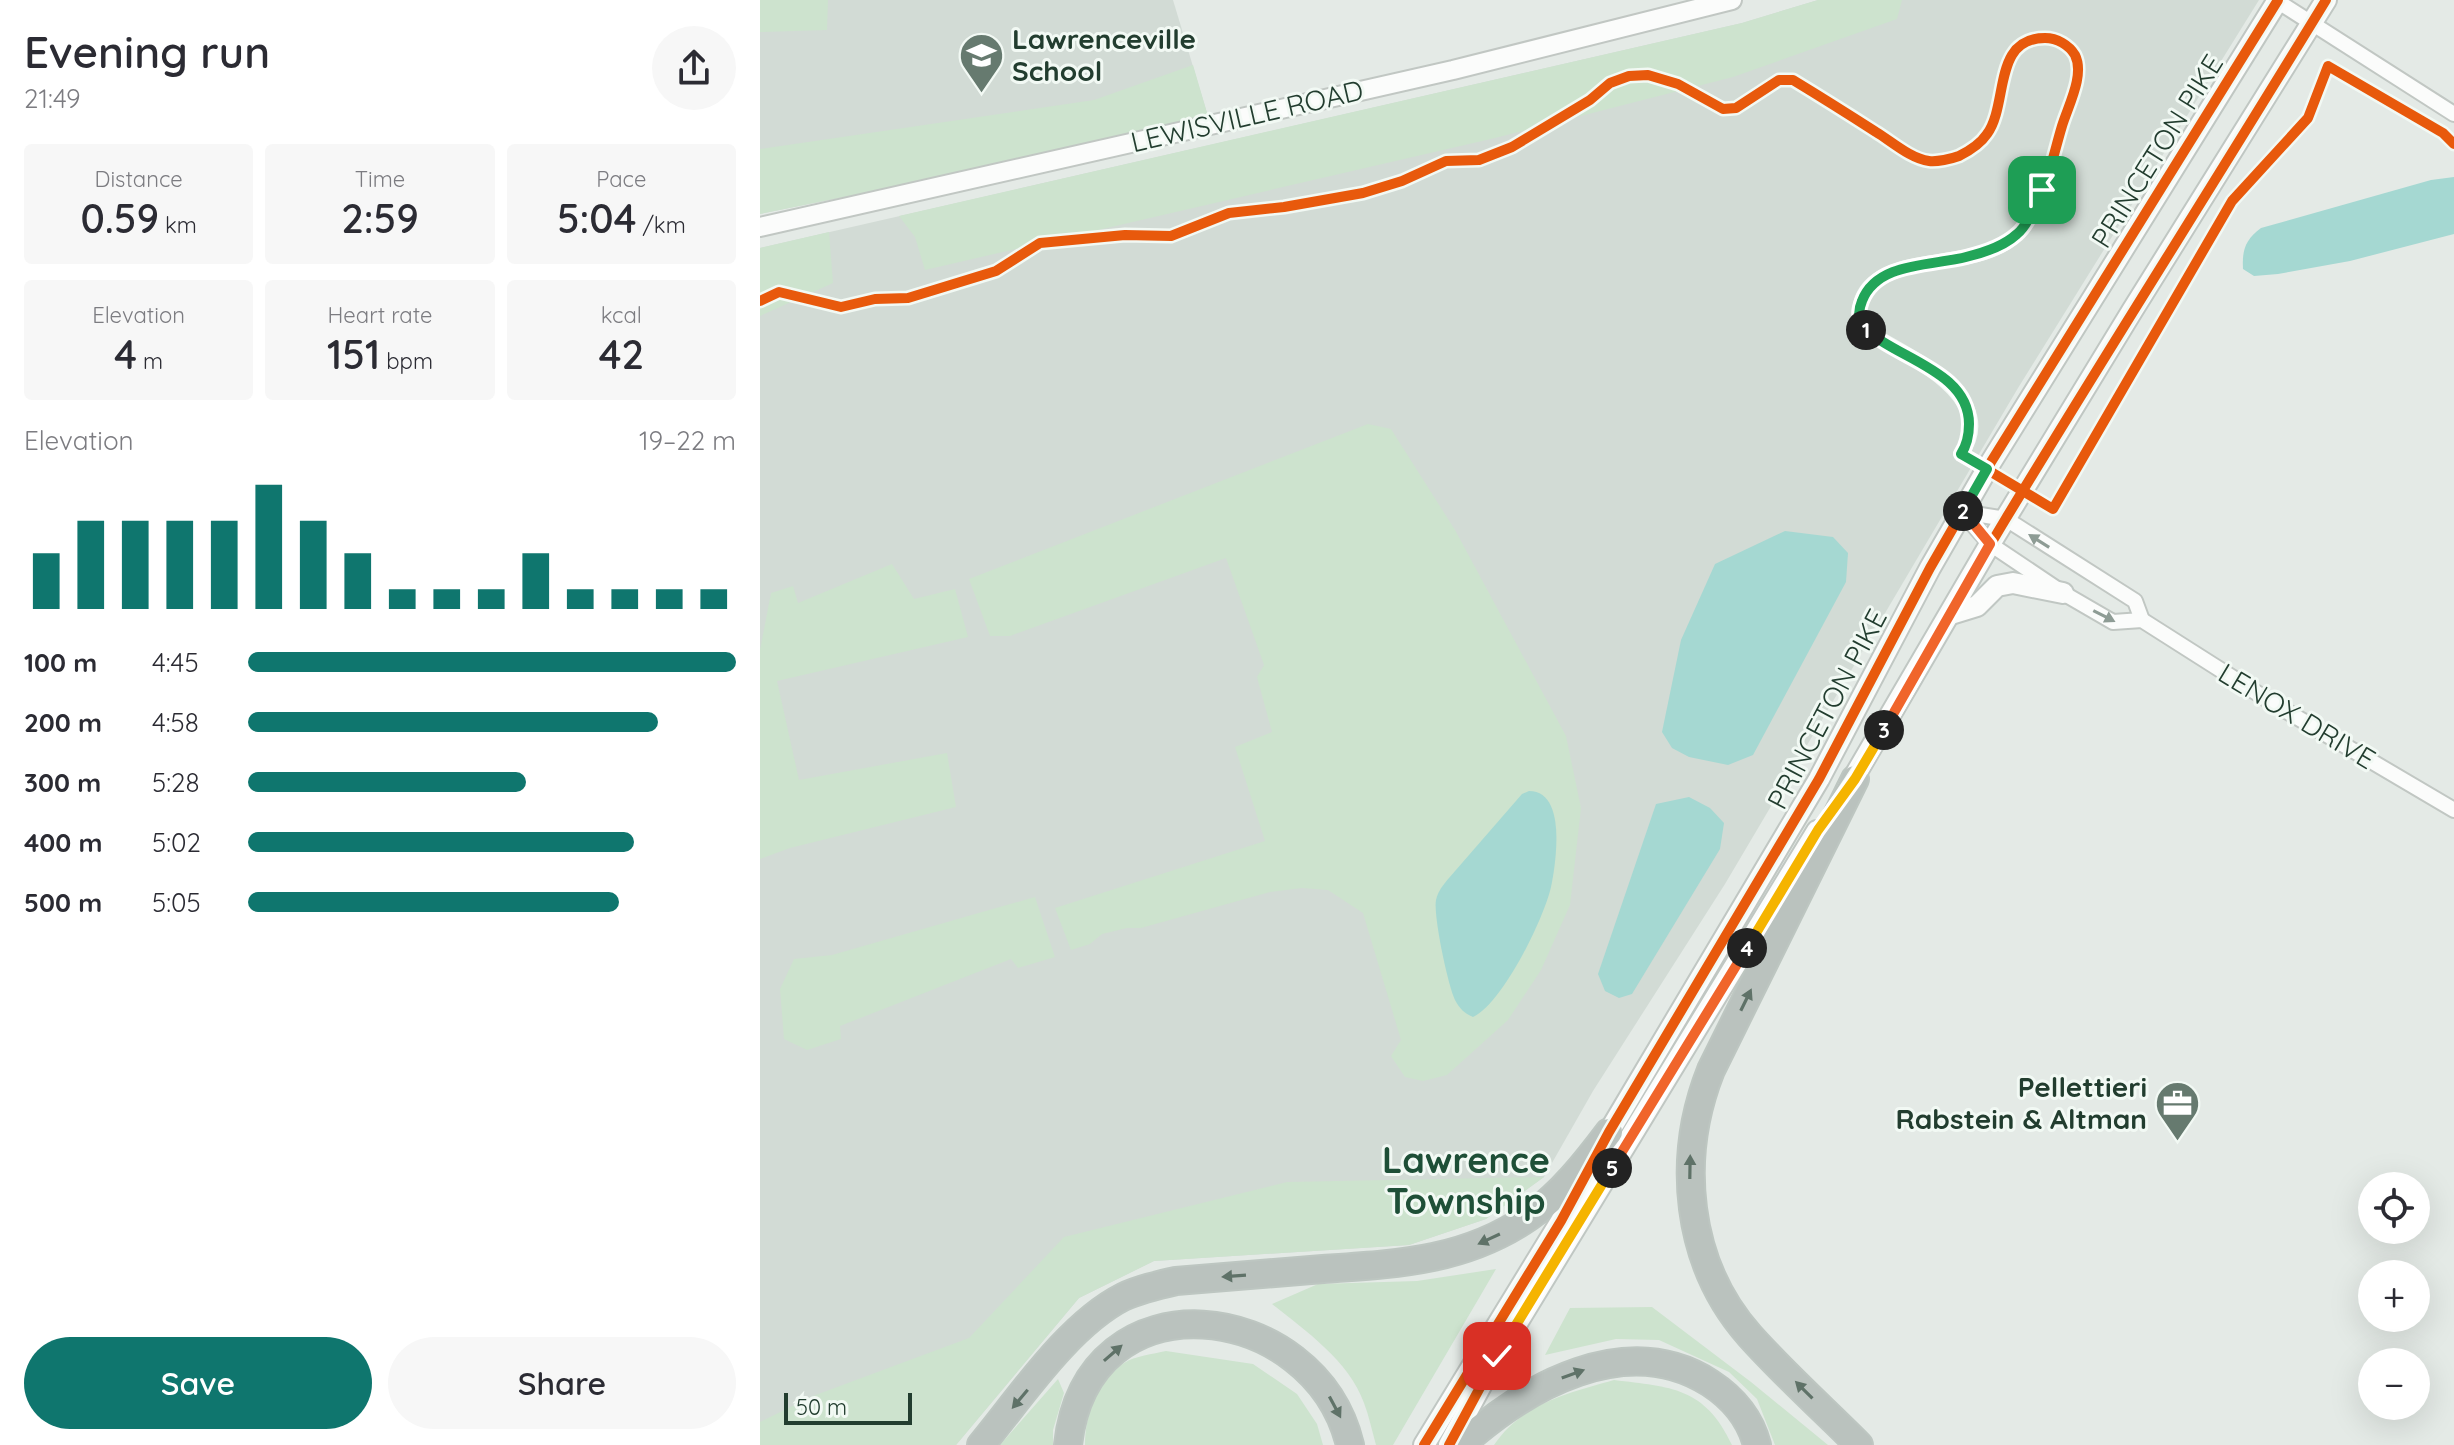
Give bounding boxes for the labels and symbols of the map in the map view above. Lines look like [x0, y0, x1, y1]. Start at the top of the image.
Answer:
place label: Lawrenceville School [1012, 21, 1196, 88]
school or university icon: Lawrenceville School [957, 31, 1005, 94]
street label: PRINCETON PIKE [2083, 48, 2230, 254]
street label: LEWISVILLE ROAD [1127, 72, 1367, 159]
pin [2008, 156, 2076, 224]
pin: 1 [1846, 310, 1886, 350]
pin: 2 [1943, 491, 1983, 531]
one-way arrow [2028, 534, 2050, 548]
street label: PRINCETON PIKE [1759, 603, 1894, 815]
one-way arrow [2092, 609, 2115, 622]
street label: LENOX DRIVE [2212, 655, 2382, 776]
pin: 3 [1864, 710, 1904, 750]
pin: 4 [1727, 928, 1767, 968]
one-way arrow [1739, 989, 1753, 1012]
place label: Pellettieri Rabstein & Altman [1895, 1069, 2147, 1136]
office icon: Pellettieri Rabstein & Altman [2154, 1079, 2202, 1142]
district label: Lawrence Township [1382, 1137, 1550, 1223]
pin: 5 [1592, 1148, 1632, 1188]
one-way arrow [1684, 1154, 1696, 1179]
one-way arrow [1478, 1232, 1501, 1246]
one-way arrow [1221, 1270, 1246, 1283]
pin [1463, 1322, 1531, 1390]
one-way arrow [1103, 1345, 1123, 1362]
one-way arrow [1561, 1368, 1585, 1380]
one-way arrow [1795, 1381, 1814, 1400]
scale bar [784, 1389, 912, 1425]
one-way arrow [1012, 1389, 1028, 1409]
one-way arrow [1328, 1396, 1342, 1418]

